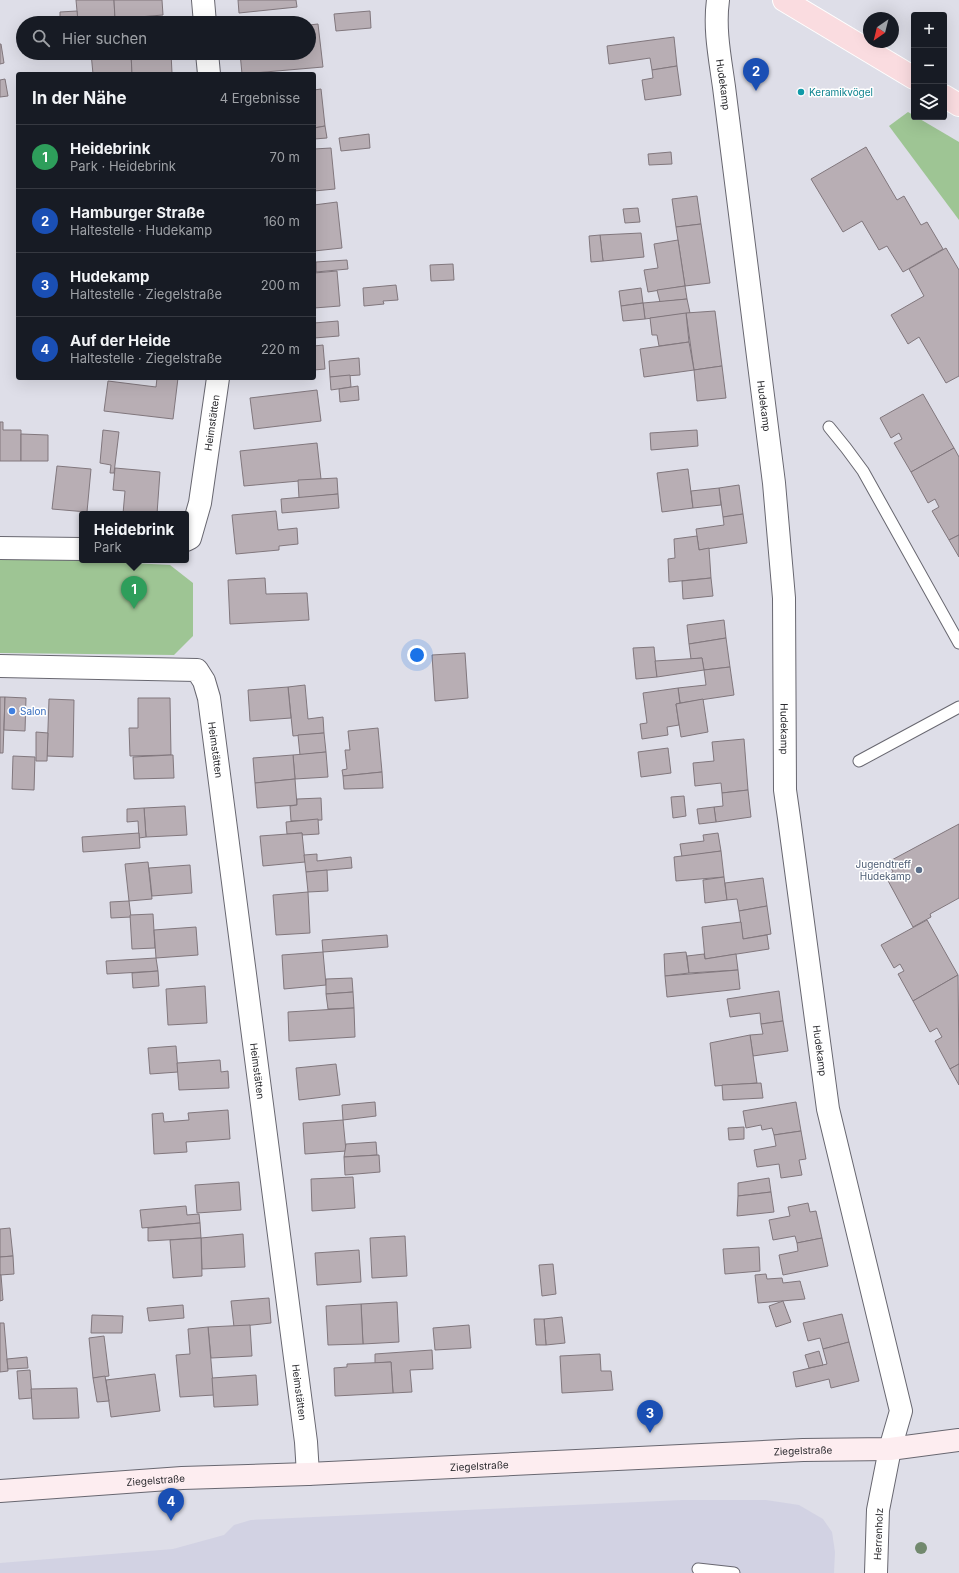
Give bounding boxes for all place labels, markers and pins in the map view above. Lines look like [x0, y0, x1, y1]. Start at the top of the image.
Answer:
pin: 2 [743, 58, 769, 91]
place label: Keramikvögel [809, 86, 873, 98]
marker: Keramikvögel [796, 87, 806, 97]
pin: 1 [121, 576, 147, 609]
place label: Salon [20, 705, 46, 717]
marker: Salon [7, 706, 17, 716]
place label: Jugendtreff Hudekamp [856, 858, 911, 882]
marker: Jugendtreff Hudekamp [914, 865, 924, 875]
pin: 3 [637, 1400, 663, 1433]
pin: 4 [158, 1488, 184, 1521]

